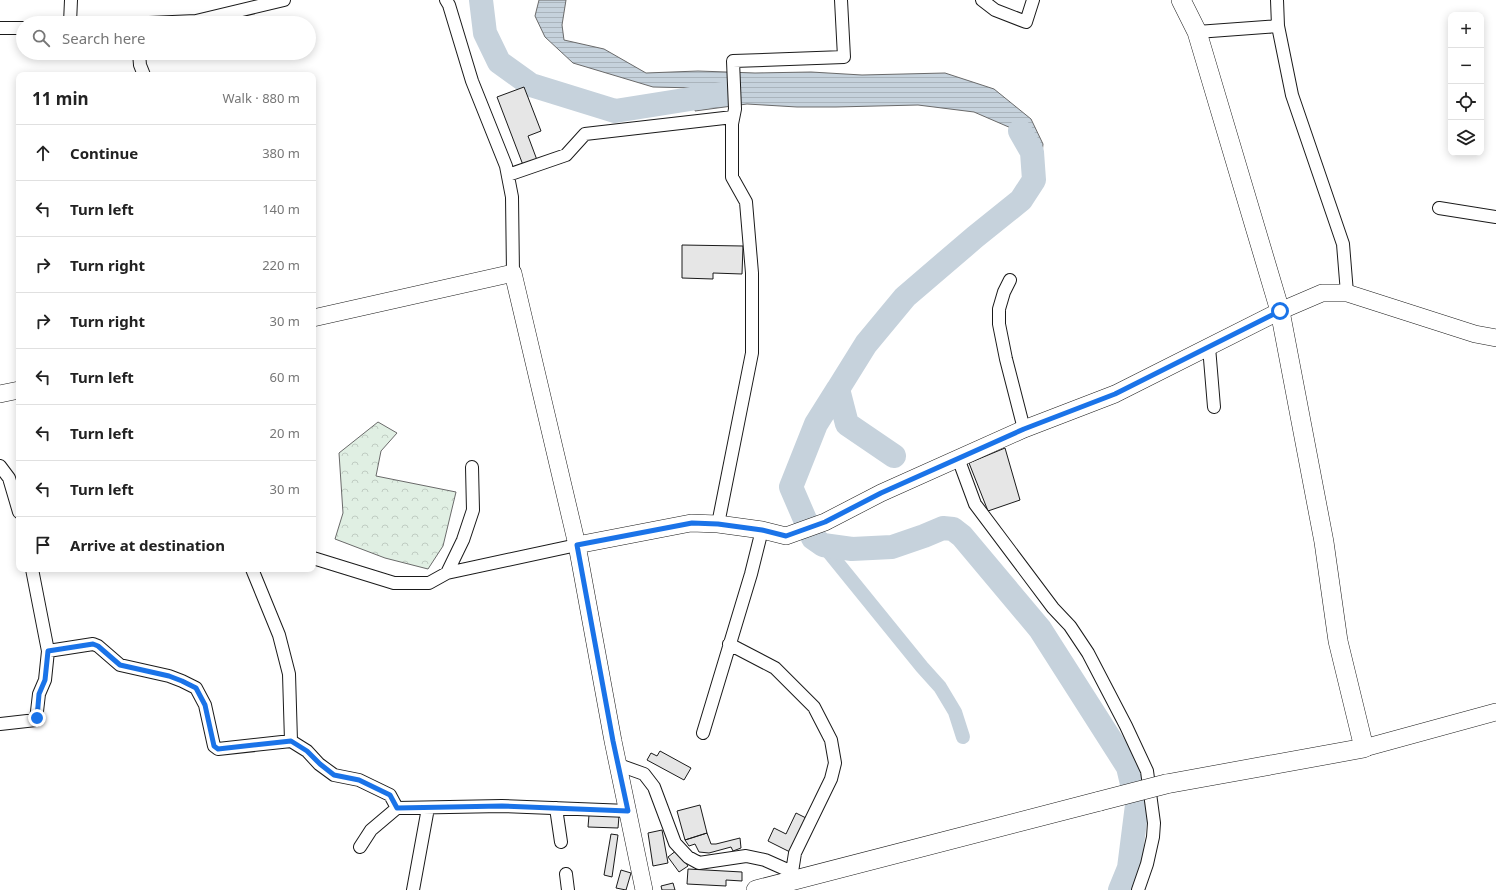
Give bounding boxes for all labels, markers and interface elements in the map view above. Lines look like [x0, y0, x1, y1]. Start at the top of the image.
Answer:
map controls [1448, 12, 1484, 156]
button: + [1448, 12, 1484, 48]
search box [16, 16, 316, 60]
icon: search [30, 27, 52, 49]
text: Search here [62, 28, 145, 48]
button: − [1448, 48, 1484, 84]
button: locate [1448, 84, 1484, 120]
text: 11 min [32, 87, 89, 110]
text: Walk · 880 m [222, 89, 300, 107]
button: layers [1448, 120, 1484, 156]
icon: ahead [32, 142, 54, 164]
text: Continue [70, 143, 138, 163]
text: 380 m [262, 144, 300, 162]
icon: left [32, 198, 54, 220]
text: Turn left [70, 199, 134, 219]
text: 140 m [262, 200, 300, 218]
icon: right [32, 254, 54, 276]
text: Turn right [70, 255, 145, 275]
text: 220 m [262, 256, 300, 274]
route start [1271, 302, 1289, 320]
icon: right [32, 310, 54, 332]
text: Turn right [70, 311, 145, 331]
text: 30 m [270, 312, 300, 330]
icon: left [32, 366, 54, 388]
text: Turn left [70, 367, 134, 387]
text: 60 m [270, 368, 300, 386]
icon: left [32, 422, 54, 444]
text: Turn left [70, 423, 134, 443]
text: 20 m [270, 424, 300, 442]
icon: left [32, 478, 54, 500]
text: Turn left [70, 479, 134, 499]
text: 30 m [270, 480, 300, 498]
icon: arrive [32, 534, 54, 556]
text: Arrive at destination [70, 535, 225, 555]
route end [28, 709, 46, 727]

